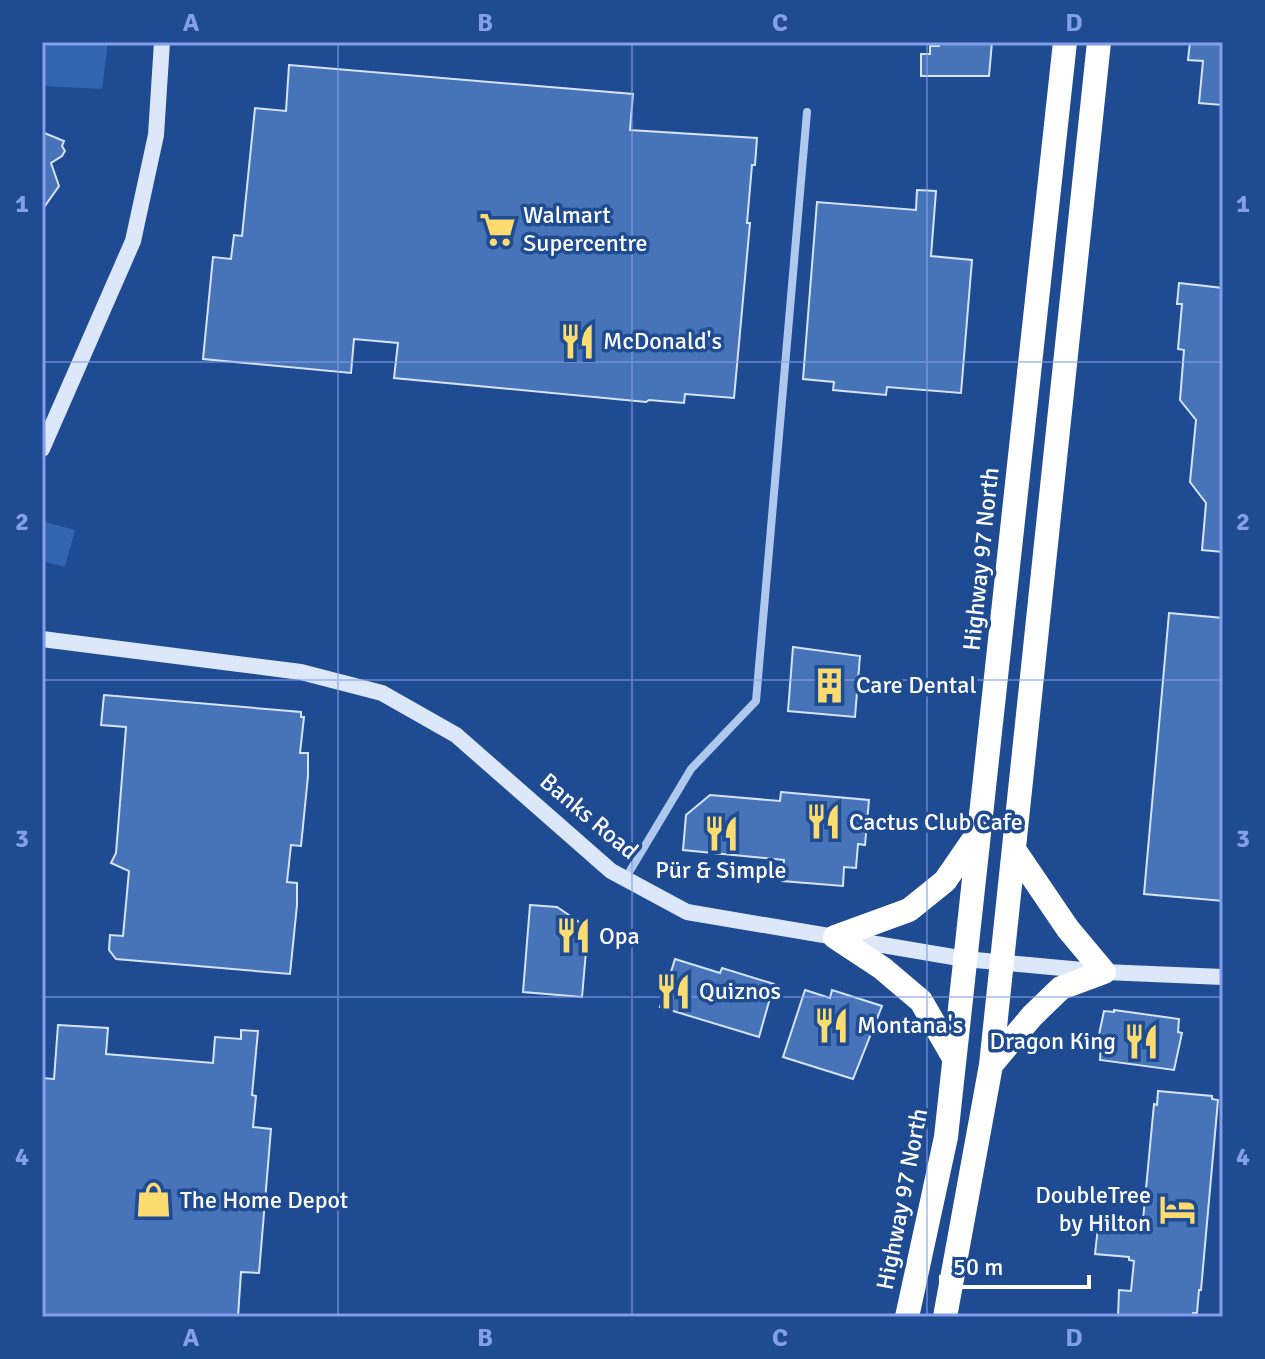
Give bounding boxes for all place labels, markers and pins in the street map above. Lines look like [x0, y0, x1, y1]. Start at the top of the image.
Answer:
place label: Walmart Supercentre [523, 200, 648, 258]
supermarket icon: Walmart Supercentre [478, 210, 516, 248]
restaurant icon: McDonald's [558, 322, 596, 360]
place label: McDonald's [603, 326, 722, 356]
building icon: Care Dental [811, 666, 849, 704]
place label: Care Dental [856, 670, 976, 700]
restaurant icon: Cactus Club Cafe [804, 803, 842, 841]
place label: Cactus Club Cafe [849, 807, 1023, 837]
restaurant icon: Pür & Simple [702, 814, 740, 852]
place label: Pür & Simple [655, 855, 787, 885]
restaurant icon: Opa [554, 917, 592, 955]
place label: Opa [599, 921, 640, 951]
restaurant icon: Quiznos [654, 972, 692, 1010]
place label: Quiznos [699, 976, 781, 1006]
restaurant icon: Montana's [812, 1006, 850, 1044]
place label: Montana's [857, 1010, 963, 1040]
restaurant icon: Dragon King [1123, 1022, 1161, 1060]
place label: Dragon King [990, 1026, 1116, 1056]
place label: DoubleTree by Hilton [1035, 1180, 1151, 1238]
shop icon: The Home Depot [135, 1181, 173, 1219]
place label: The Home Depot [180, 1185, 348, 1215]
hotel icon: DoubleTree by Hilton [1158, 1190, 1196, 1228]

